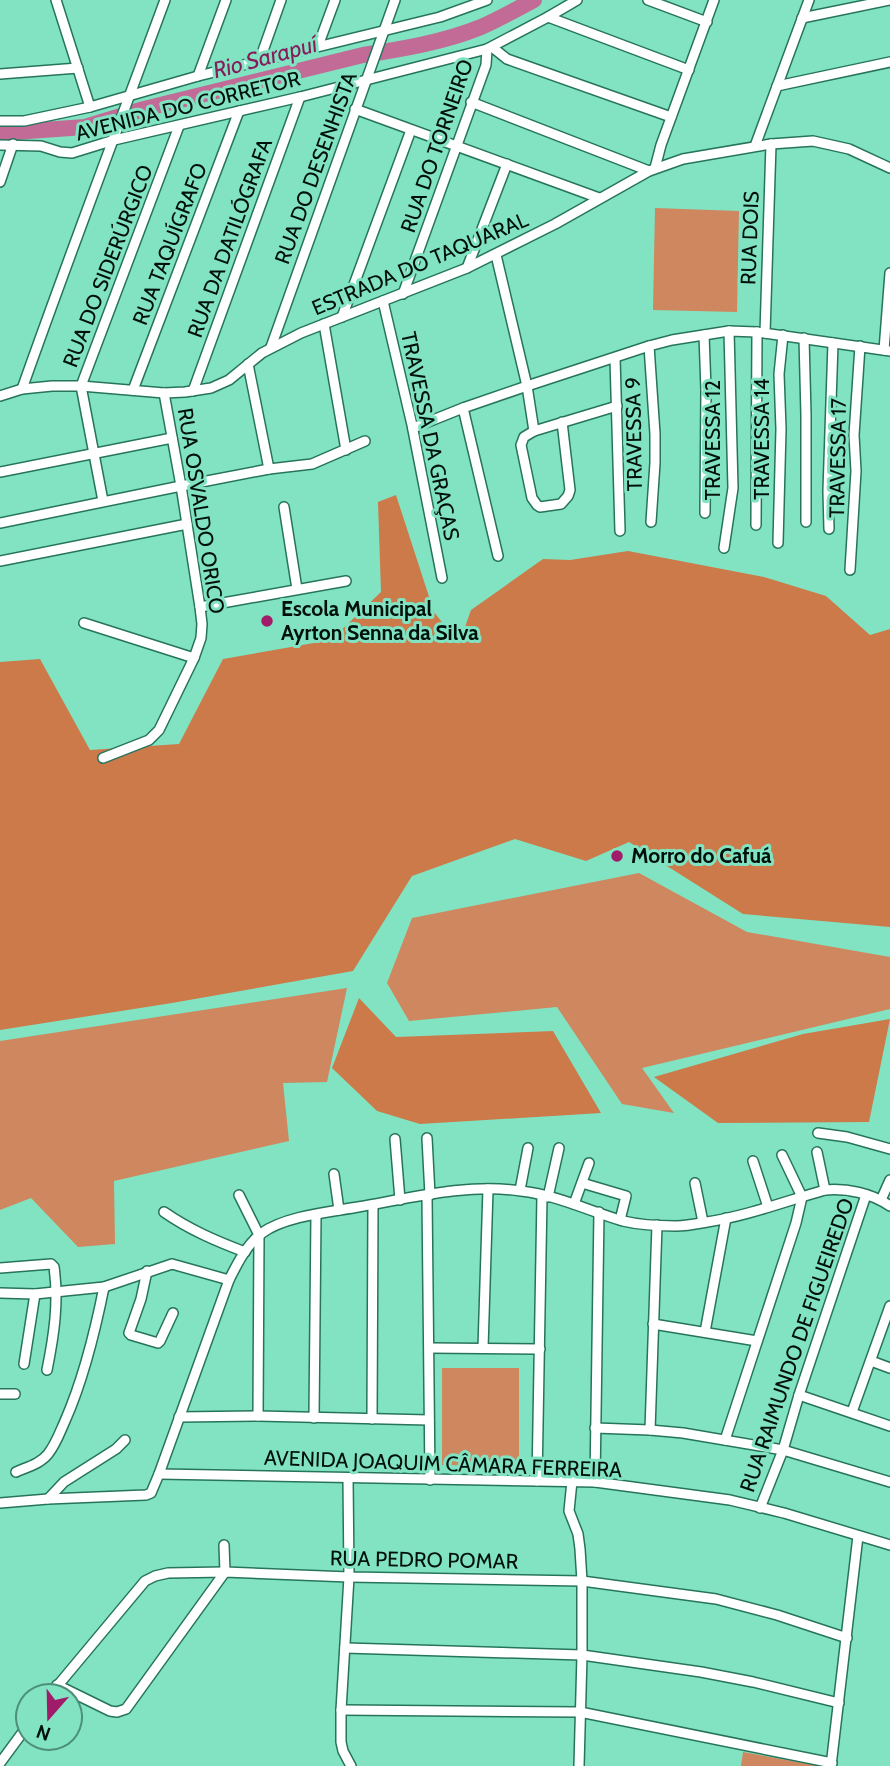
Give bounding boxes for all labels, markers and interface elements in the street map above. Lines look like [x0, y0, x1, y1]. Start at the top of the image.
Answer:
water label: Rio Sarapuí [210, 29, 322, 84]
street label: RUA DO TORNEIRO [395, 56, 478, 236]
street label: AVENIDA DO CORRETOR [73, 65, 303, 146]
street label: RUA DO DESENHISTA [269, 68, 362, 267]
street label: RUA DA DATILÓGRAFA [182, 135, 277, 341]
street label: RUA TAQUÍGRAFO [127, 159, 212, 328]
street label: RUA DO SIDERÚRGICO [57, 161, 158, 371]
street label: RUA DOIS [735, 190, 764, 286]
street label: ESTRADA DO TAQUARAL [308, 206, 532, 320]
street label: TRAVESSA DA GRAÇAS [396, 329, 465, 543]
street label: TRAVESSA 9 [620, 377, 647, 491]
street label: TRAVESSA 14 [749, 378, 774, 500]
street label: TRAVESSA 12 [700, 380, 725, 500]
street label: TRAVESSA 17 [824, 397, 851, 518]
street label: RUA OSVALDO ORICO [173, 406, 230, 616]
place label: Escola Municipal Ayrton Senna da Silva [281, 596, 479, 645]
marker: Escola Municipal Ayrton Senna da Silva [259, 613, 275, 629]
place label: Morro do Cafuá [631, 843, 772, 868]
marker: Morro do Cafuá [609, 848, 625, 864]
street label: RUA RAIMUNDO DE FIGUEIREDO [734, 1195, 859, 1495]
street label: AVENIDA JOAQUIM CÂMARA FERREIRA [264, 1445, 623, 1482]
street label: RUA PEDRO POMAR [330, 1545, 519, 1574]
north arrow [14, 1682, 84, 1752]
text: N [33, 1719, 54, 1746]

